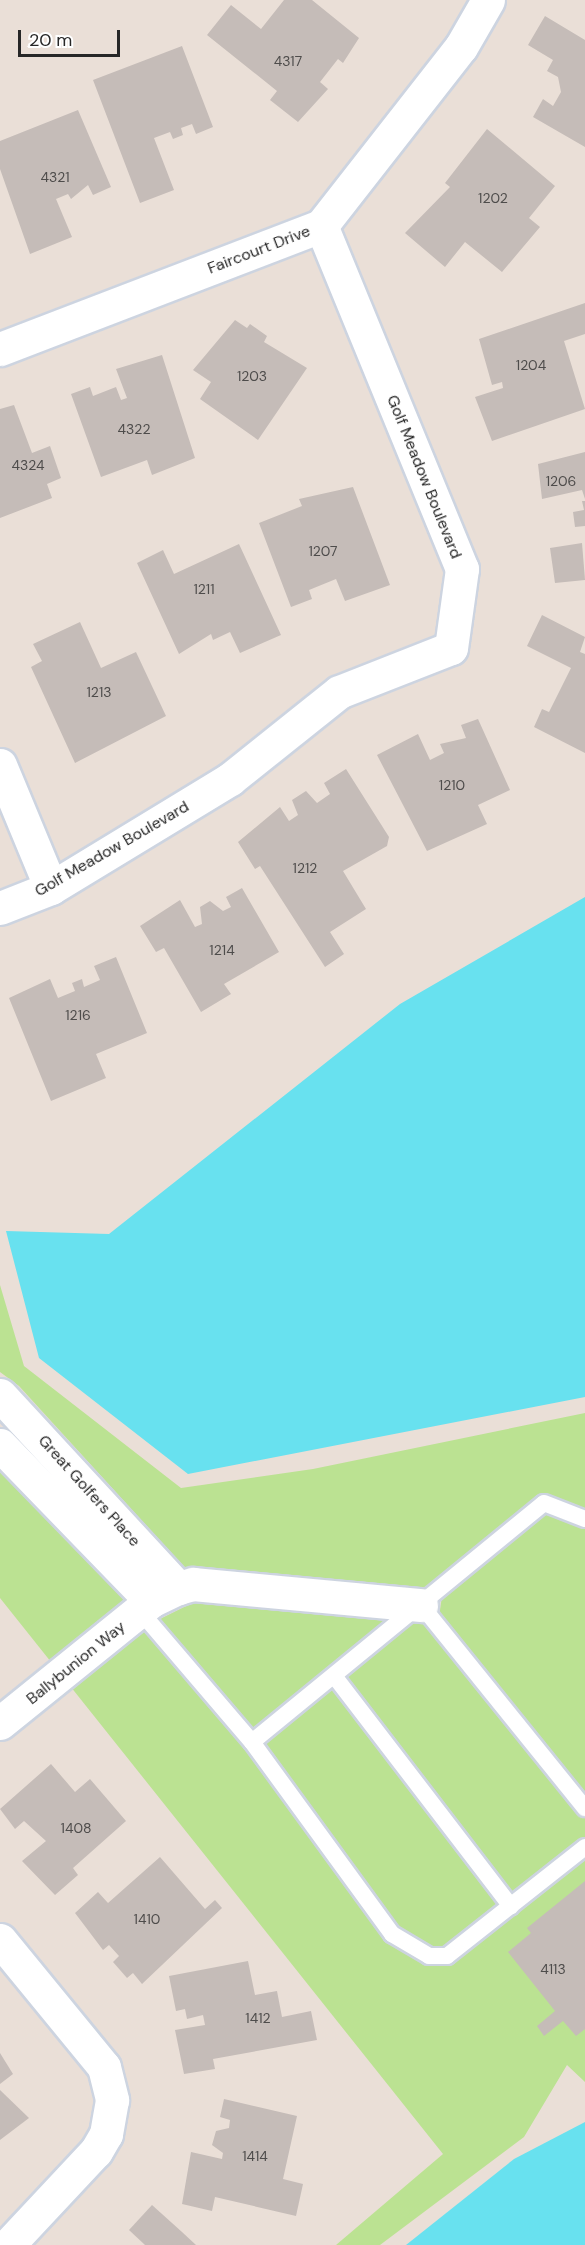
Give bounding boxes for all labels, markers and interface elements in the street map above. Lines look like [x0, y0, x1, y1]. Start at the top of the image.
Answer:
scale bar [21, 18, 123, 56]
text: 20 m [29, 28, 72, 52]
house number: 4317 [274, 53, 302, 69]
house number: 4321 [40, 169, 70, 185]
house number: 1202 [478, 190, 508, 206]
street label: Faircourt Drive [205, 222, 313, 278]
house number: 1204 [516, 357, 546, 373]
house number: 1203 [237, 368, 267, 384]
street label: Golf Meadow Boulevard [382, 392, 466, 562]
house number: 4322 [118, 421, 150, 437]
house number: 4324 [11, 457, 45, 473]
house number: 1206 [546, 473, 576, 489]
house number: 1207 [308, 543, 338, 559]
house number: 1211 [193, 581, 215, 597]
house number: 1213 [86, 684, 112, 700]
house number: 1210 [439, 777, 465, 793]
street label: Golf Meadow Boulevard [31, 797, 193, 901]
house number: 1212 [293, 860, 317, 876]
house number: 1214 [209, 942, 235, 958]
house number: 1216 [65, 1007, 91, 1023]
street label: Great Golfers Place [34, 1431, 144, 1551]
street label: Ballybunion Way [23, 1617, 129, 1709]
house number: 1408 [61, 1820, 91, 1836]
house number: 1410 [134, 1911, 160, 1927]
house number: 4113 [540, 1961, 566, 1977]
house number: 1412 [245, 2010, 271, 2026]
house number: 1414 [242, 2148, 268, 2164]

